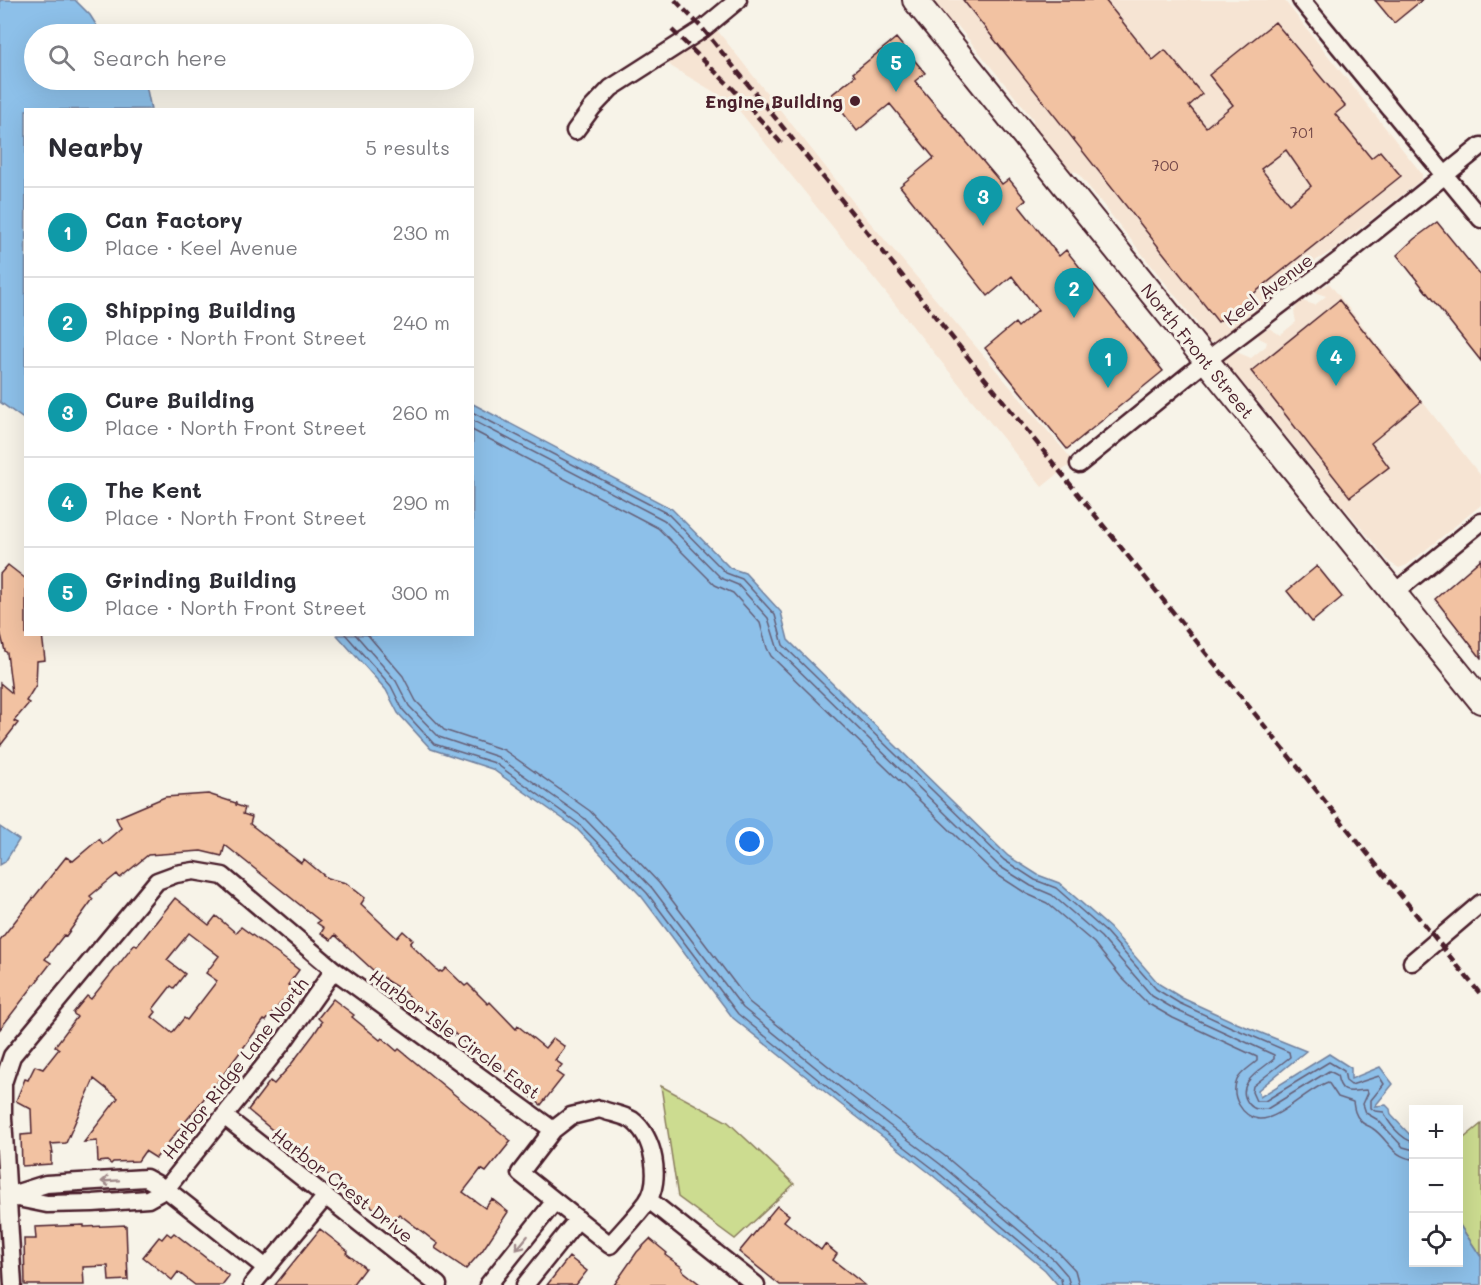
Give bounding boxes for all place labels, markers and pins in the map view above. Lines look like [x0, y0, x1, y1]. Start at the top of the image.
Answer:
pin: 5 [876, 42, 916, 92]
place label: Engine Building [705, 89, 843, 113]
marker: Engine Building [848, 94, 862, 108]
pin: 3 [964, 176, 1002, 226]
pin: 2 [1054, 268, 1094, 318]
pin: 4 [1316, 336, 1356, 386]
pin: 1 [1088, 338, 1128, 388]

